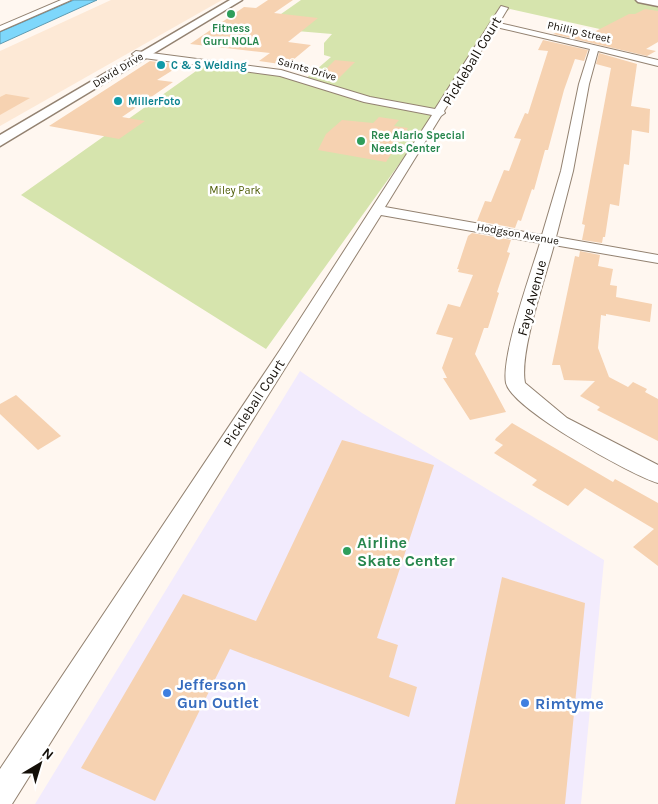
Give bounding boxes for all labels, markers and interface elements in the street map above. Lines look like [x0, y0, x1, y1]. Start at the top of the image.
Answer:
marker: Fitness Guru NOLA [225, 8, 237, 20]
street label: Pickleball Court [439, 14, 505, 108]
street label: Phillip Street [546, 18, 612, 46]
place label: Fitness Guru NOLA [203, 22, 259, 48]
street label: David Drive [90, 50, 146, 90]
street label: Saints Drive [276, 54, 338, 84]
marker: C & S Welding [155, 59, 167, 71]
place label: C & S Welding [171, 59, 247, 72]
marker: MillerFoto [112, 95, 124, 107]
place label: MillerFoto [128, 95, 181, 108]
place label: Ree Alario Special Needs Center [371, 129, 465, 155]
marker: Ree Alario Special Needs Center [355, 135, 367, 147]
park label: Miley Park [209, 184, 261, 197]
street label: Hodgson Avenue [476, 220, 561, 248]
street label: Faye Avenue [514, 258, 550, 338]
street label: Pickleball Court [220, 356, 288, 450]
place label: Airline Skate Center [357, 533, 455, 570]
marker: Airline Skate Center [341, 545, 353, 557]
place label: Jefferson Gun Outlet [177, 675, 259, 712]
marker: Jefferson Gun Outlet [161, 687, 173, 699]
place label: Rimtyme [535, 694, 604, 713]
marker: Rimtyme [519, 697, 531, 709]
north arrow [15, 739, 65, 789]
text: N [39, 744, 57, 764]

